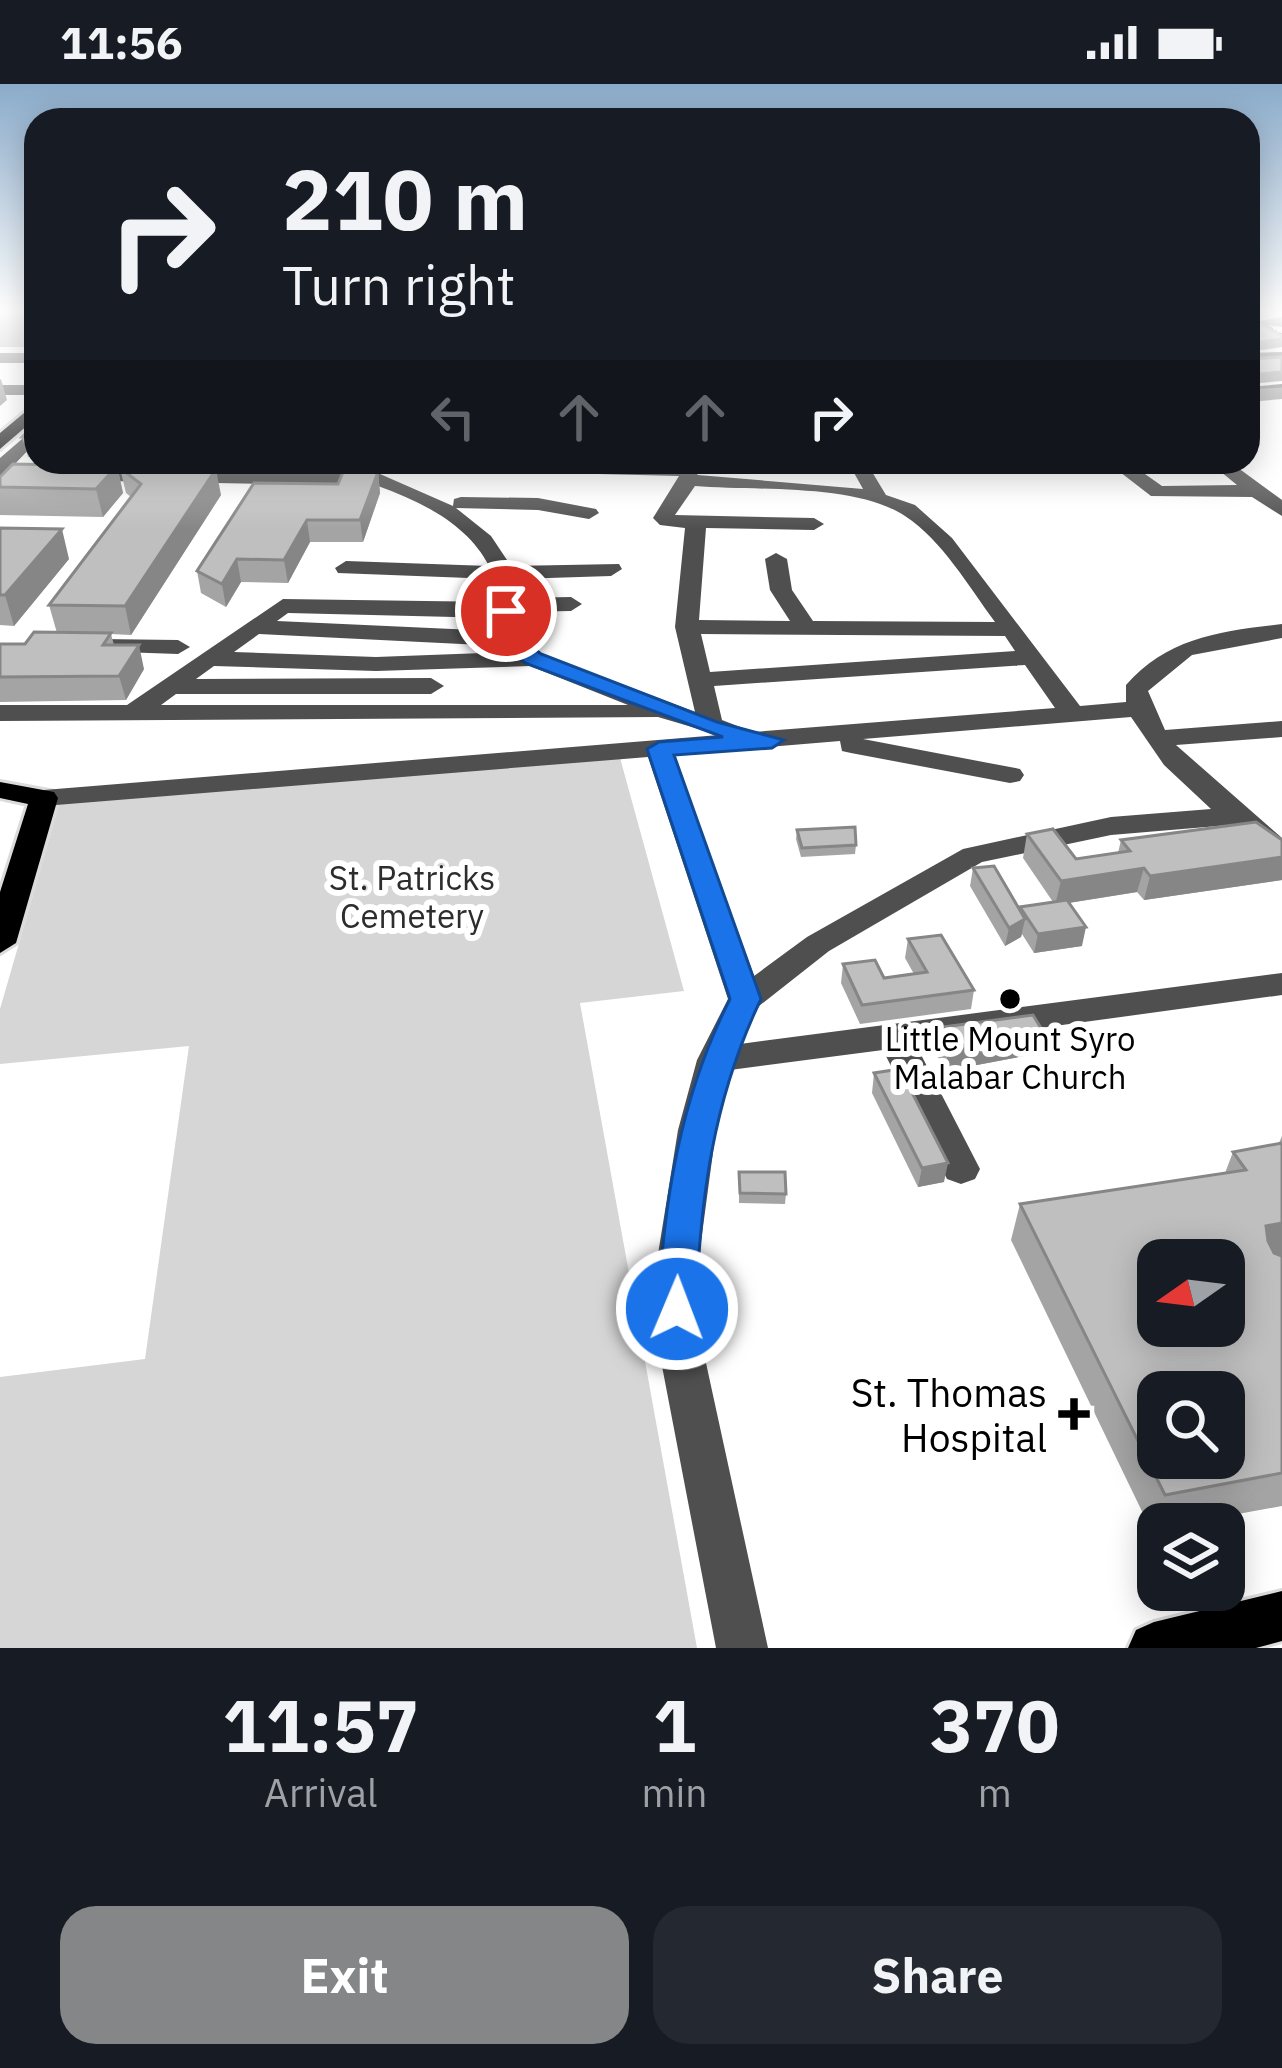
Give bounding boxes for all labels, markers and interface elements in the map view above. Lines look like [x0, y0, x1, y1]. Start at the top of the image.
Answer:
text: 11:56 [60, 13, 183, 71]
text: 210 m [282, 144, 528, 253]
icon: right [84, 156, 240, 312]
text: Turn right [282, 250, 516, 320]
icon: left [420, 384, 486, 450]
icon: ahead [546, 384, 612, 450]
icon: ahead [672, 384, 738, 450]
icon: right [798, 384, 864, 450]
pin [455, 560, 557, 662]
icon: arrive [473, 578, 539, 644]
park label: St. Patricks Cemetery [329, 856, 495, 937]
marker: Little Mount Syro Malabar Church [997, 986, 1023, 1012]
place label: Little Mount Syro Malabar Church [885, 1017, 1135, 1098]
north arrow [1137, 1239, 1245, 1347]
map controls [1137, 1239, 1245, 1611]
position arrow [614, 1246, 740, 1372]
place label: St. Thomas Hospital [851, 1367, 1047, 1463]
button: search [1137, 1371, 1245, 1479]
marker: St. Thomas Hospital [1058, 1398, 1090, 1430]
button: layers [1137, 1503, 1245, 1611]
text: 11:57 [222, 1678, 419, 1772]
text: 1 [653, 1678, 696, 1772]
text: 370 [930, 1678, 1060, 1772]
text: Arrival [264, 1767, 378, 1818]
text: min [642, 1767, 707, 1818]
text: m [978, 1767, 1012, 1818]
button: Exit [60, 1906, 629, 2044]
button: Share [653, 1906, 1222, 2044]

